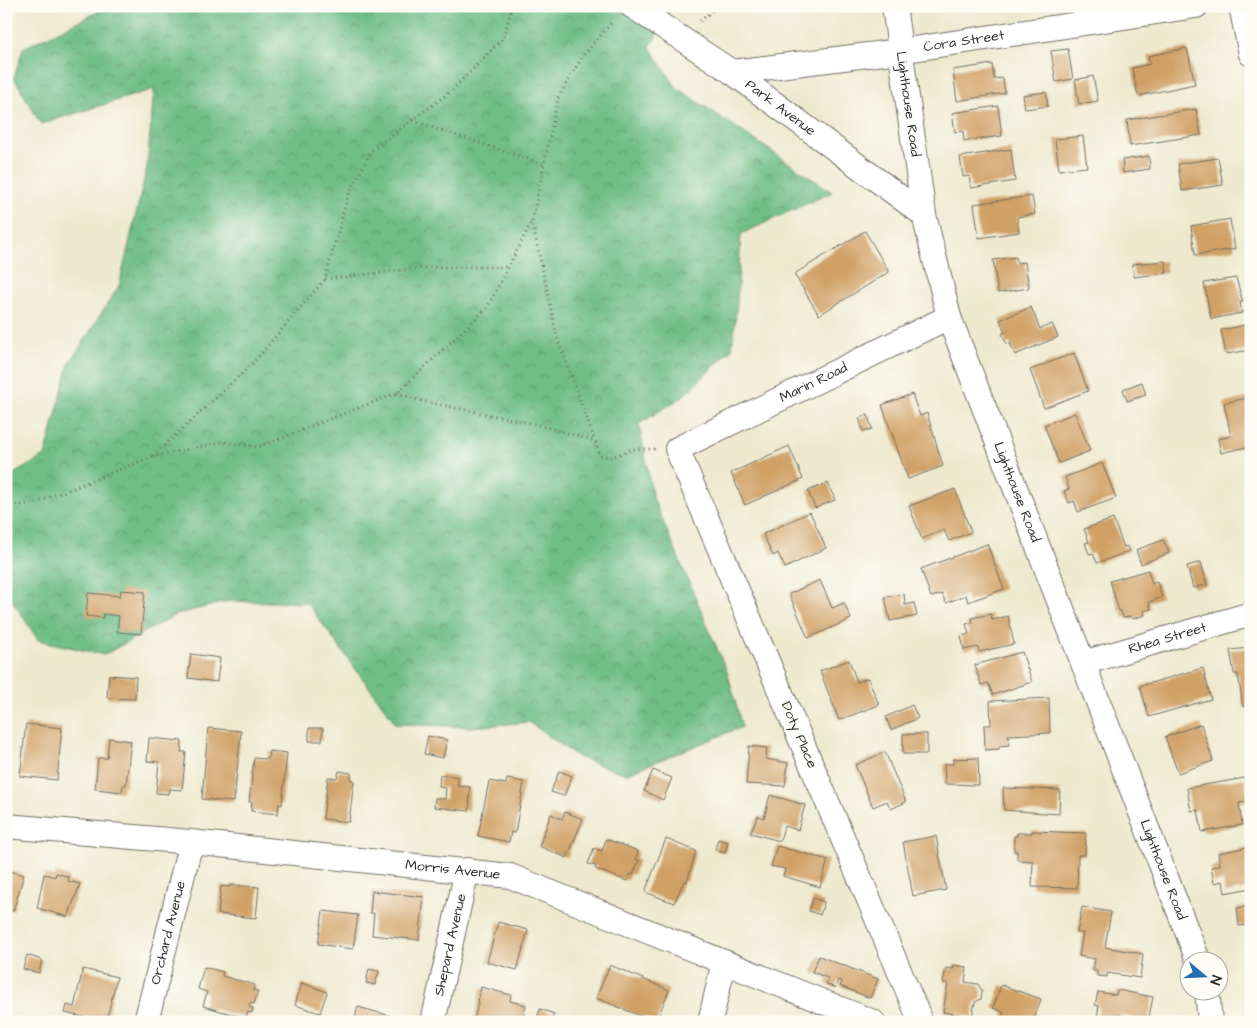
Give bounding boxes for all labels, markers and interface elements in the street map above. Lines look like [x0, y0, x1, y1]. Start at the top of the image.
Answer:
street label: Cora Street [922, 25, 1006, 57]
street label: Lighthouse Road [891, 50, 925, 158]
street label: Park Avenue [741, 75, 820, 141]
street label: Marin Road [776, 358, 851, 408]
street label: Lighthouse Road [988, 439, 1045, 545]
street label: Rhea Street [1126, 617, 1209, 659]
street label: Doty Place [776, 699, 822, 772]
street label: Lighthouse Road [1135, 817, 1192, 923]
street label: Morris Avenue [404, 855, 502, 885]
street label: Orchard Avenue [146, 878, 191, 987]
street label: Shepard Avenue [429, 891, 471, 998]
north arrow [1180, 950, 1230, 1000]
text: N [1204, 972, 1226, 988]

